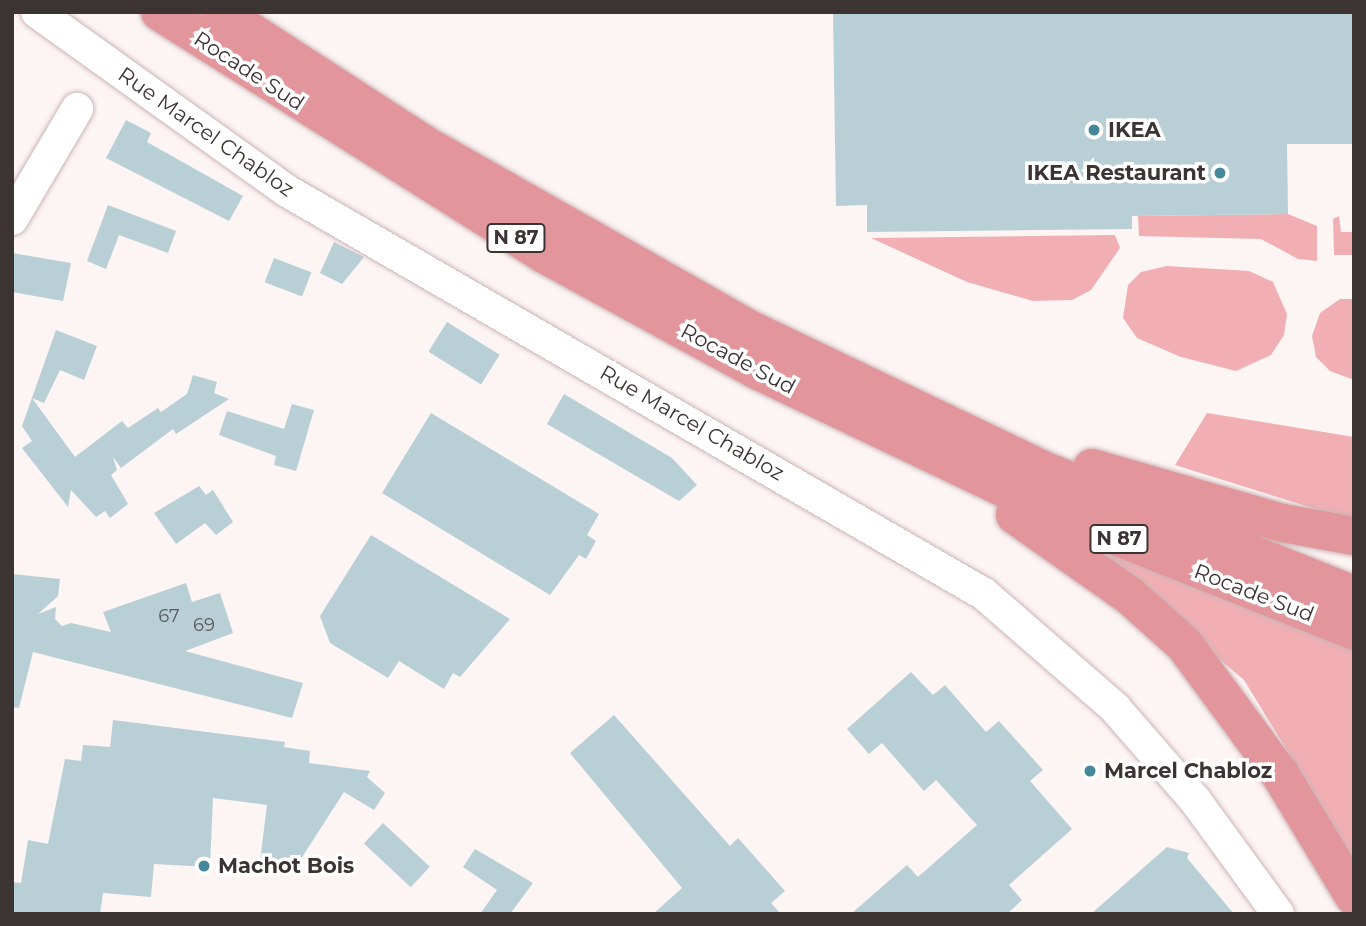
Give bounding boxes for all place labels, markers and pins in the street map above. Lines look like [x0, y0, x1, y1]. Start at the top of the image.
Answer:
place label: IKEA [1108, 117, 1161, 143]
marker: IKEA [1086, 122, 1102, 138]
place label: IKEA Restaurant [1027, 160, 1206, 186]
marker: IKEA Restaurant [1212, 165, 1228, 181]
place label: Marcel Chabloz [1104, 758, 1272, 784]
marker: Marcel Chabloz [1082, 763, 1098, 779]
place label: Machot Bois [218, 853, 354, 879]
marker: Machot Bois [196, 858, 212, 874]

